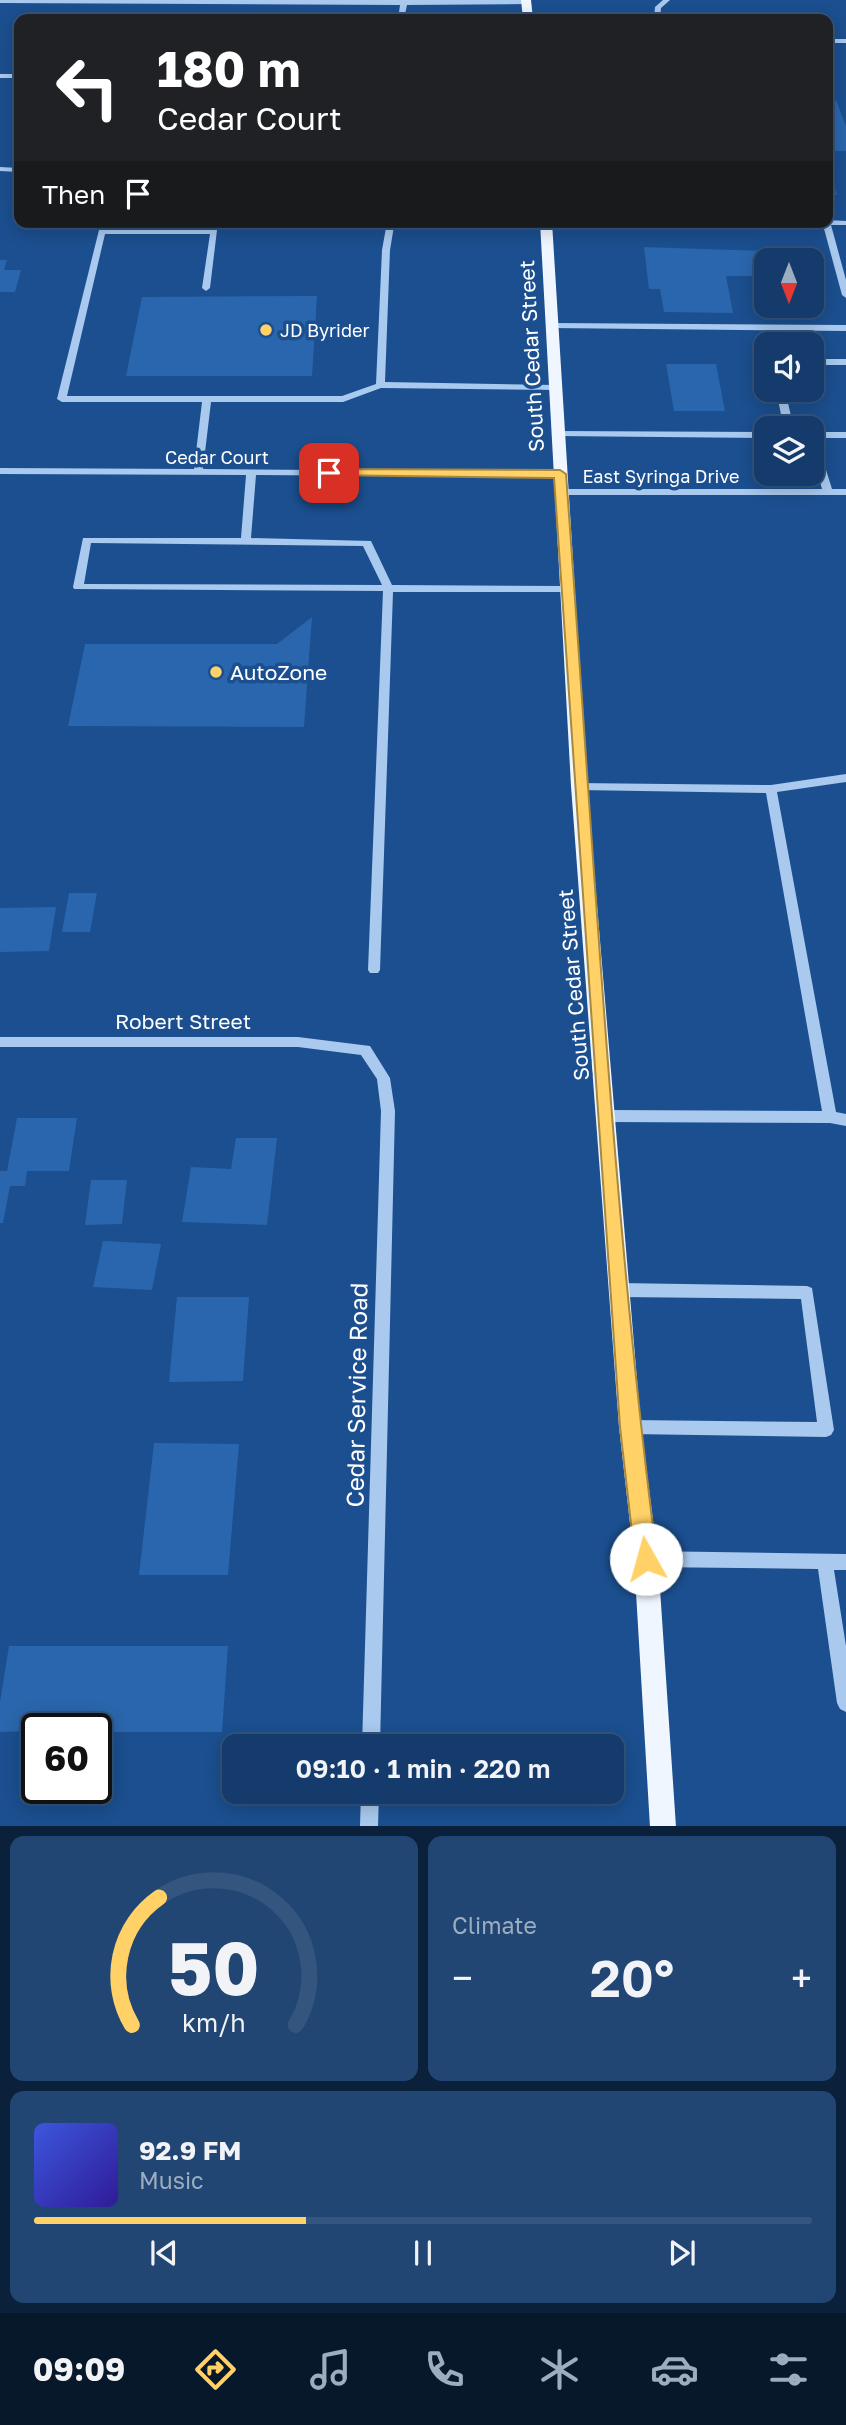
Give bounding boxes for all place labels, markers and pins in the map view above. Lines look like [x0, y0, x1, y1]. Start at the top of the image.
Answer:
place label: JD Byrider [280, 319, 369, 341]
marker: JD Byrider [258, 322, 274, 338]
pin [299, 443, 359, 503]
place label: AutoZone [230, 659, 327, 685]
marker: AutoZone [208, 664, 224, 680]

